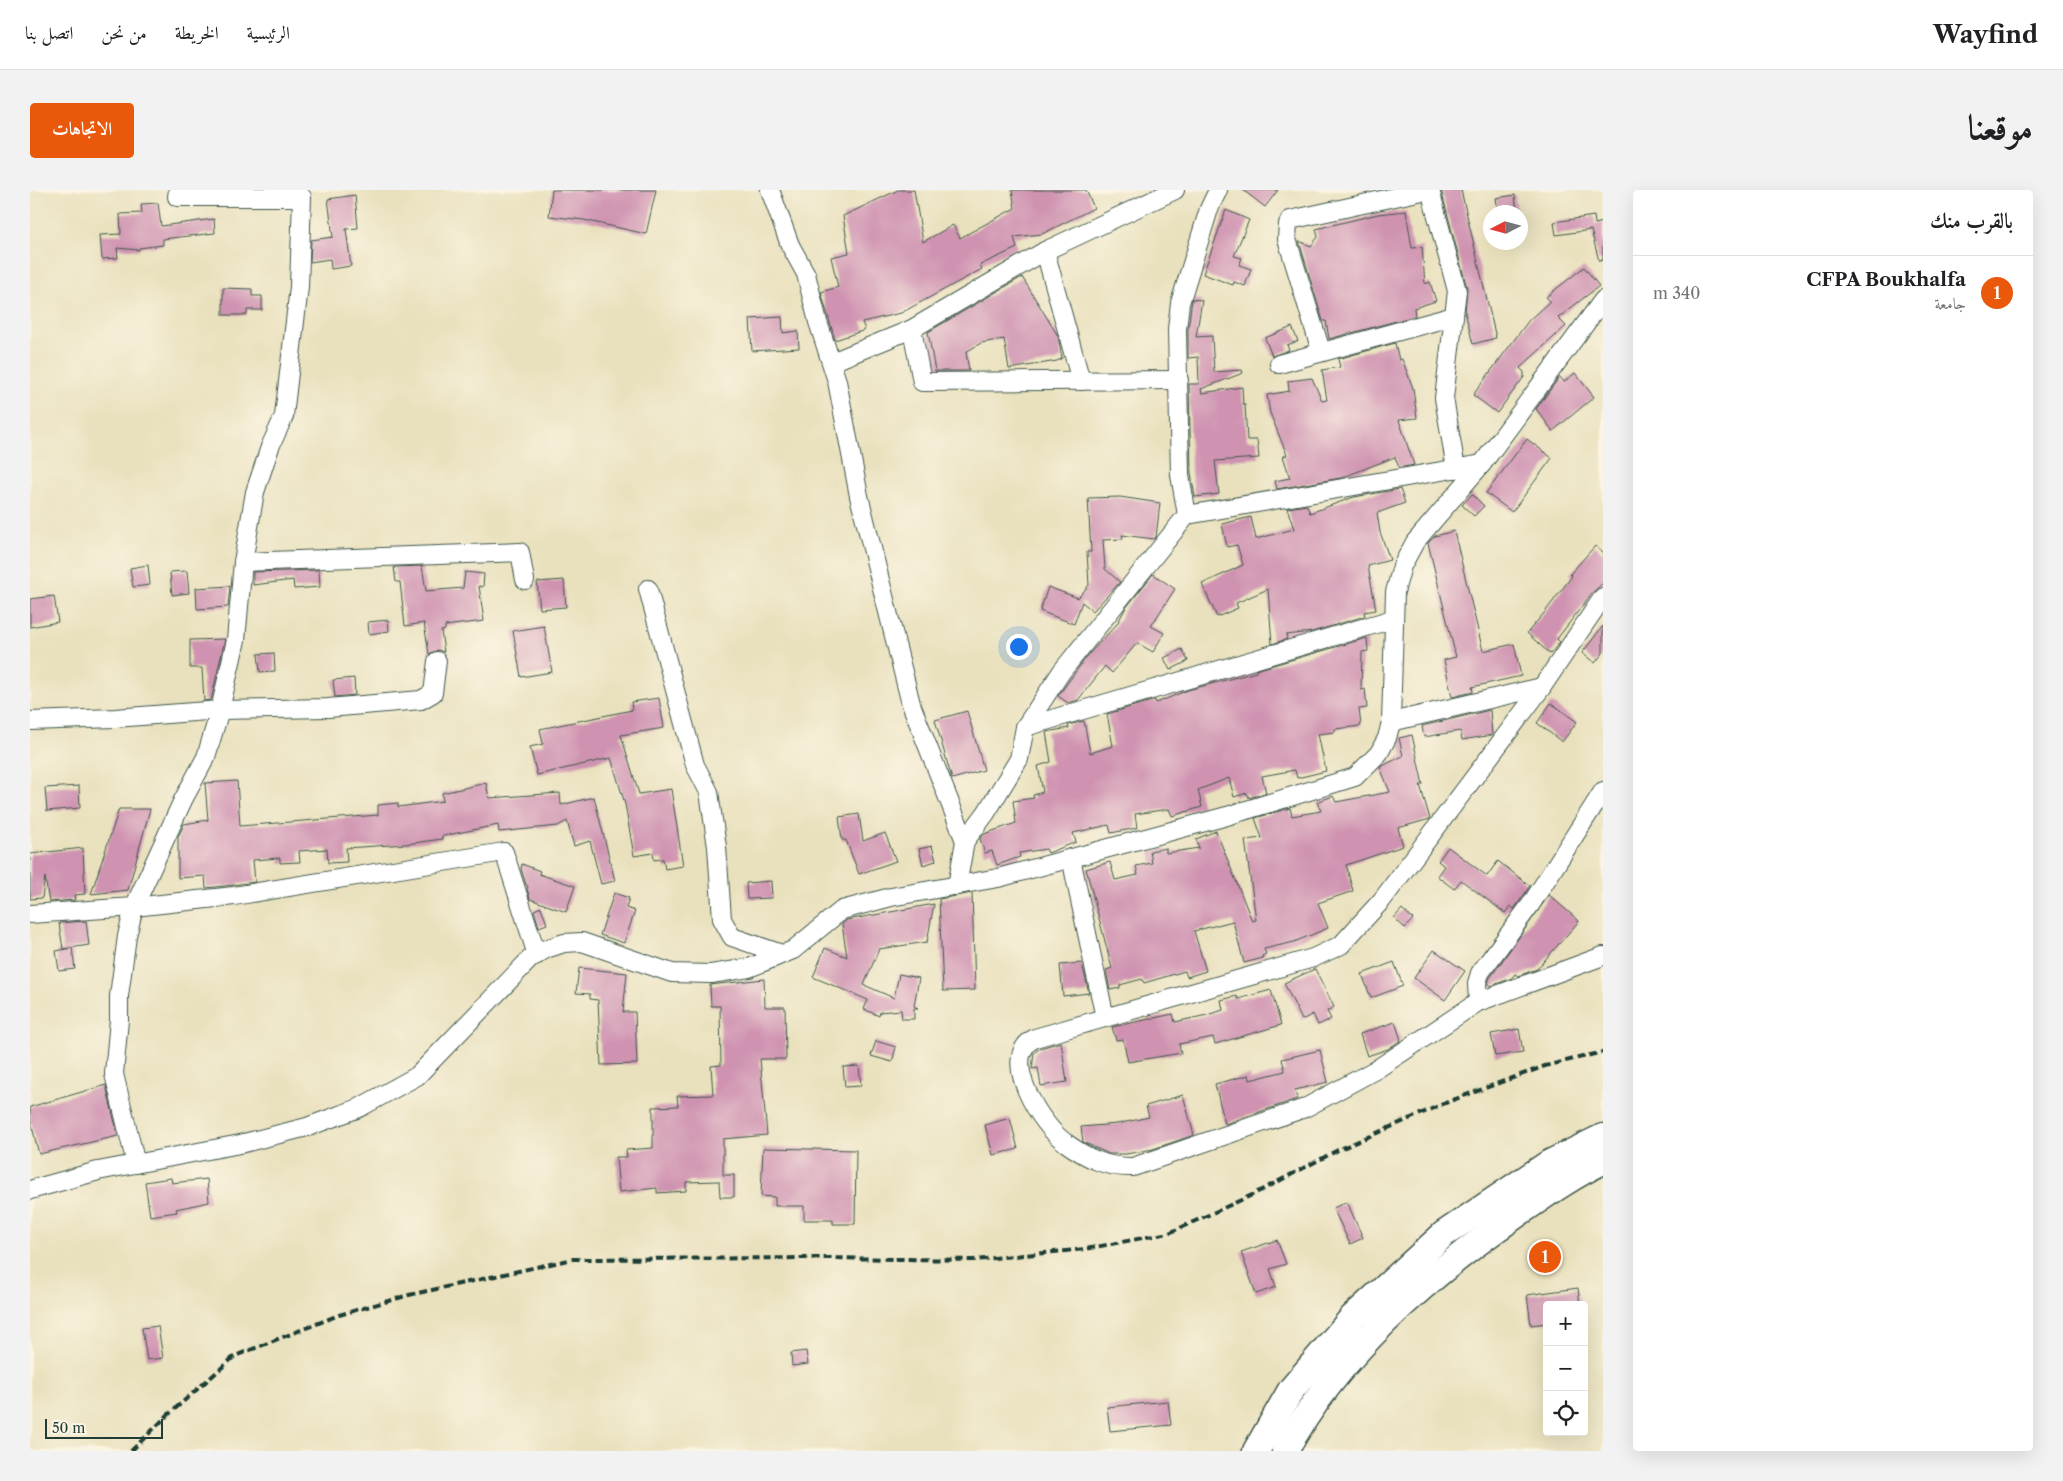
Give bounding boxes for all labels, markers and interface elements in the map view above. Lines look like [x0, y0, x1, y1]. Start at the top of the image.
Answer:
text: Wayfind [1933, 20, 2038, 49]
text: اتصل بنا [25, 22, 73, 44]
text: من نحن [101, 22, 147, 44]
text: الخريطة [175, 22, 219, 44]
text: الرئيسية [247, 22, 290, 44]
button: الاتجاهات [30, 103, 134, 158]
text: موقعنا [1968, 105, 2033, 148]
north arrow [1483, 205, 1528, 250]
text: بالقرب منك [1930, 208, 2013, 233]
text: CFPA Boukhalfa [1806, 268, 1966, 291]
text: 340 m [1653, 283, 1700, 303]
text: 1 [1993, 283, 2001, 303]
text: جامعة [1934, 293, 1966, 313]
your location [1006, 634, 1032, 660]
pin: 1 [1529, 1238, 1561, 1276]
map controls [1543, 1301, 1588, 1436]
button: + [1543, 1301, 1588, 1346]
button: − [1543, 1346, 1588, 1391]
button: locate [1543, 1391, 1588, 1436]
scale bar [45, 1416, 162, 1439]
text: 50 m [52, 1419, 85, 1437]

